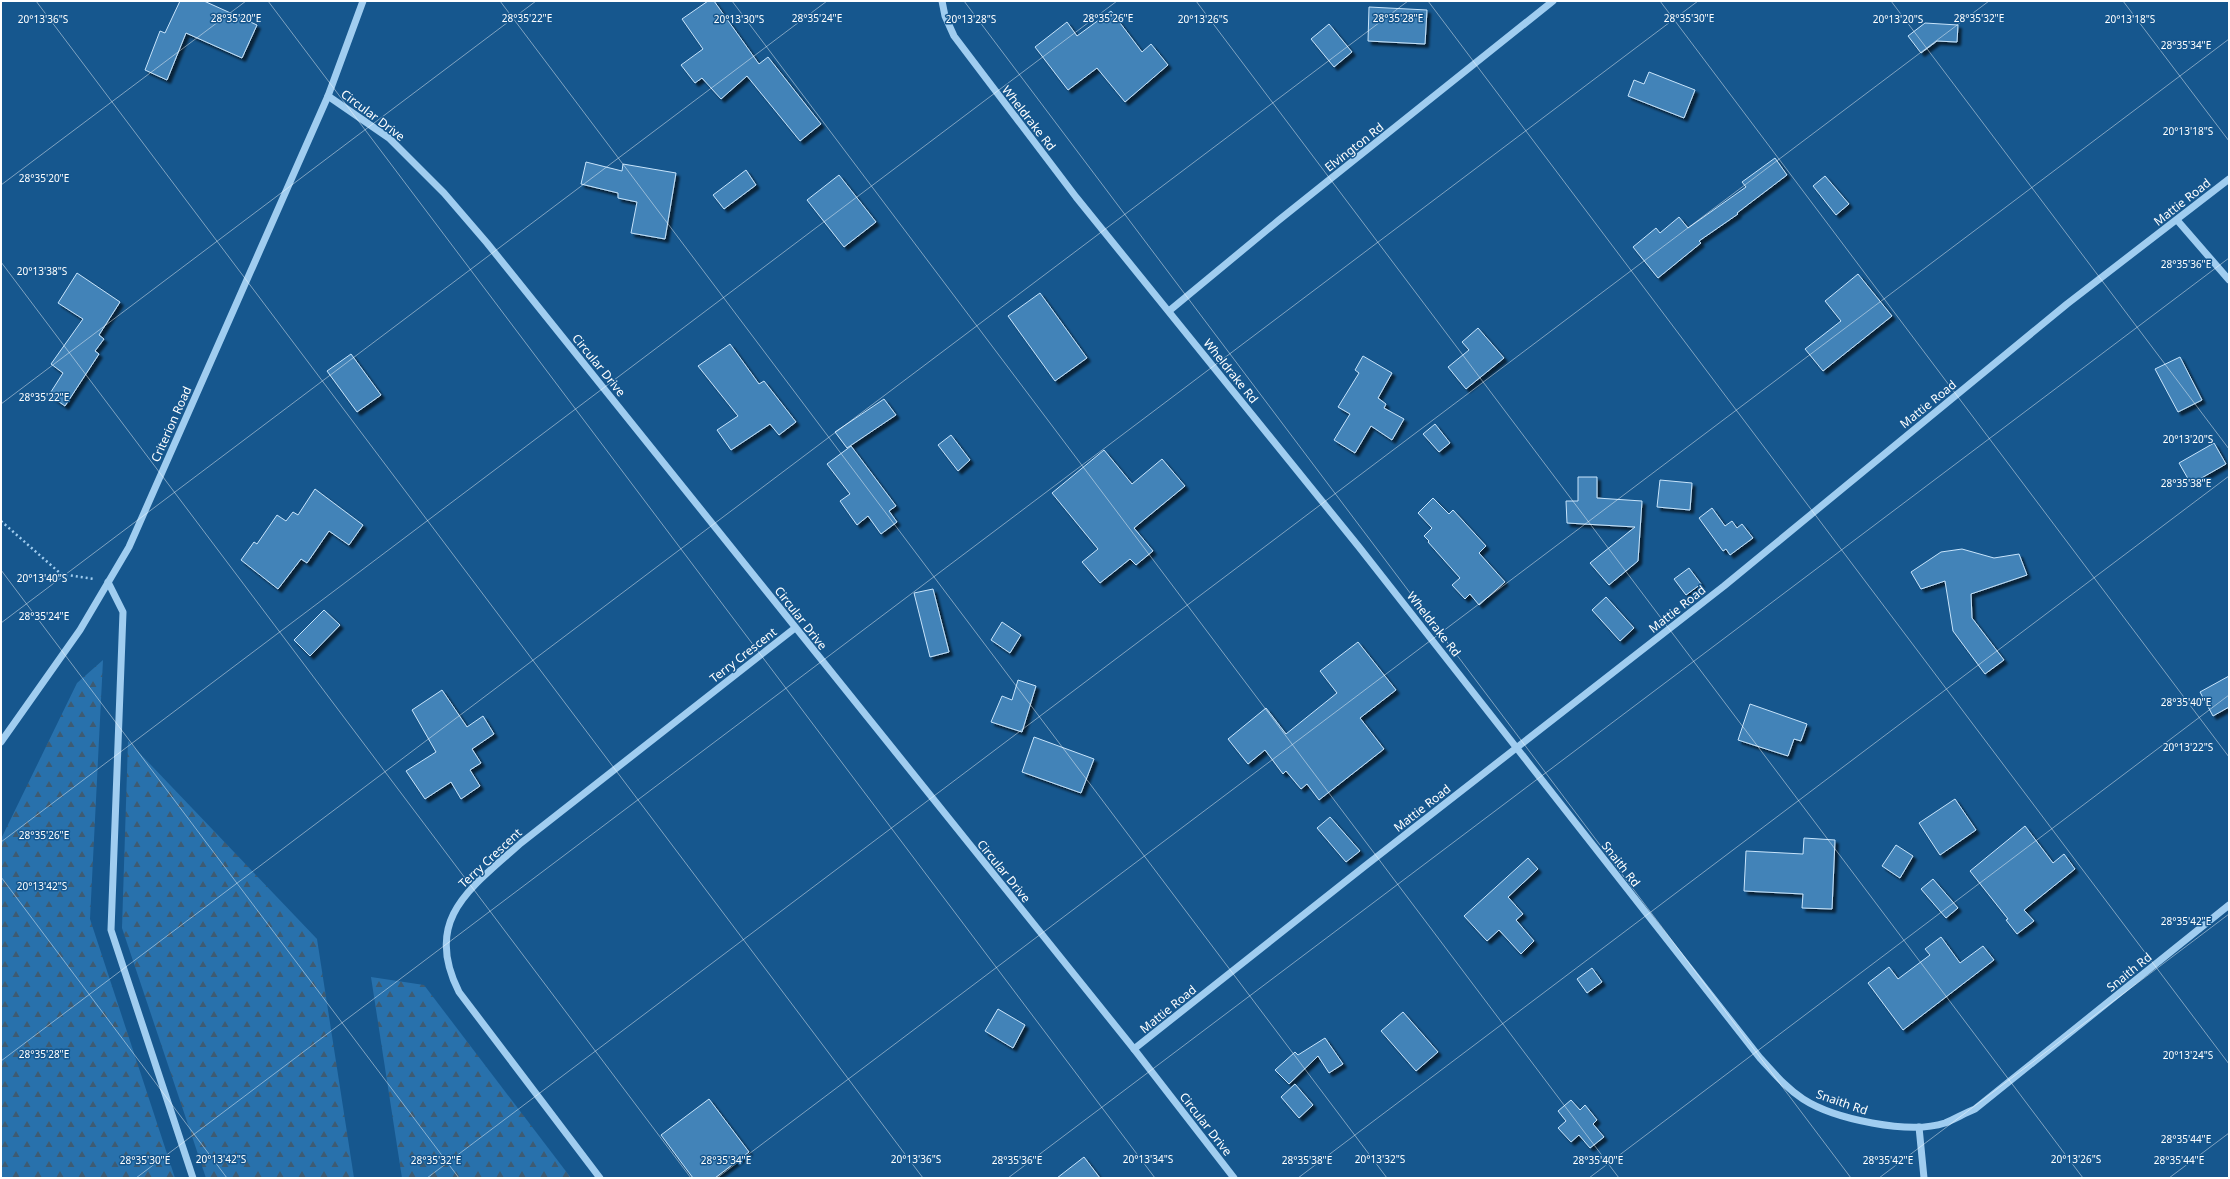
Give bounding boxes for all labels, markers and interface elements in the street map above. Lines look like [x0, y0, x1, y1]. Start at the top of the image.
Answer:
text: 28°35'20"E [211, 11, 261, 25]
text: 28°35'22"E [502, 11, 552, 25]
text: 28°35'24"E [792, 11, 842, 25]
text: 28°35'26"E [1083, 11, 1133, 25]
text: 28°35'28"E [1373, 11, 1423, 25]
text: 28°35'30"E [1664, 11, 1714, 25]
text: 28°35'32"E [1954, 11, 2004, 25]
text: 20°13'36"S [18, 12, 69, 26]
text: 20°13'30"S [714, 12, 765, 26]
text: 20°13'28"S [946, 12, 997, 26]
text: 20°13'26"S [1178, 12, 1229, 26]
text: 20°13'20"S [1873, 12, 1924, 26]
text: 20°13'18"S [2105, 12, 2156, 26]
text: 28°35'34"E [2161, 38, 2211, 52]
street label: Wheldrake Rd [998, 82, 1060, 154]
street label: Circular Drive [337, 85, 409, 145]
street label: Elvington Rd [1321, 119, 1387, 175]
text: 20°13'18"S [2163, 124, 2214, 138]
text: 28°35'20"E [19, 171, 69, 185]
street label: Mattie Road [2150, 174, 2214, 230]
text: 28°35'36"E [2161, 257, 2211, 271]
text: 20°13'38"S [17, 264, 68, 278]
street label: Circular Drive [568, 330, 630, 400]
street label: Wheldrake Rd [1200, 335, 1262, 407]
street label: Mattie Road [1896, 376, 1960, 432]
street label: Criterion Road [147, 383, 195, 465]
text: 28°35'22"E [19, 390, 69, 404]
text: 20°13'20"S [2163, 432, 2214, 446]
text: 28°35'38"E [2161, 476, 2211, 490]
text: 20°13'40"S [17, 571, 68, 585]
street label: Mattie Road [1645, 581, 1709, 637]
street label: Circular Drive [771, 583, 831, 653]
street label: Wheldrake Rd [1403, 588, 1465, 660]
text: 28°35'24"E [19, 609, 69, 623]
street label: Terry Crescent [706, 623, 781, 687]
text: 28°35'40"E [2161, 695, 2211, 709]
text: 20°13'22"S [2163, 740, 2214, 754]
street label: Mattie Road [1390, 780, 1454, 836]
street label: Terry Crescent [455, 824, 526, 892]
text: 28°35'26"E [19, 828, 69, 842]
street label: Circular Drive [973, 836, 1035, 906]
street label: Snaith Rd [1598, 838, 1644, 890]
text: 20°13'42"S [17, 879, 68, 893]
text: 28°35'42"E [2161, 914, 2211, 928]
street label: Snaith Rd [2103, 949, 2155, 995]
street label: Mattie Road [1136, 981, 1200, 1037]
text: 28°35'28"E [19, 1047, 69, 1061]
text: 20°13'24"S [2163, 1048, 2214, 1062]
street label: Snaith Rd [1814, 1085, 1870, 1119]
street label: Circular Drive [1176, 1089, 1236, 1159]
text: 28°35'44"E [2161, 1132, 2211, 1146]
text: 20°13'42"S [196, 1152, 247, 1166]
text: 20°13'36"S [891, 1152, 942, 1166]
text: 20°13'34"S [1123, 1152, 1174, 1166]
text: 20°13'32"S [1355, 1152, 1406, 1166]
text: 20°13'26"S [2051, 1152, 2102, 1166]
text: 28°35'30"E [120, 1153, 170, 1167]
text: 28°35'32"E [411, 1153, 461, 1167]
text: 28°35'34"E [701, 1153, 751, 1167]
text: 28°35'36"E [992, 1153, 1042, 1167]
text: 28°35'38"E [1282, 1153, 1332, 1167]
text: 28°35'40"E [1573, 1153, 1623, 1167]
text: 28°35'42"E [1863, 1153, 1913, 1167]
text: 28°35'44"E [2154, 1153, 2204, 1167]

